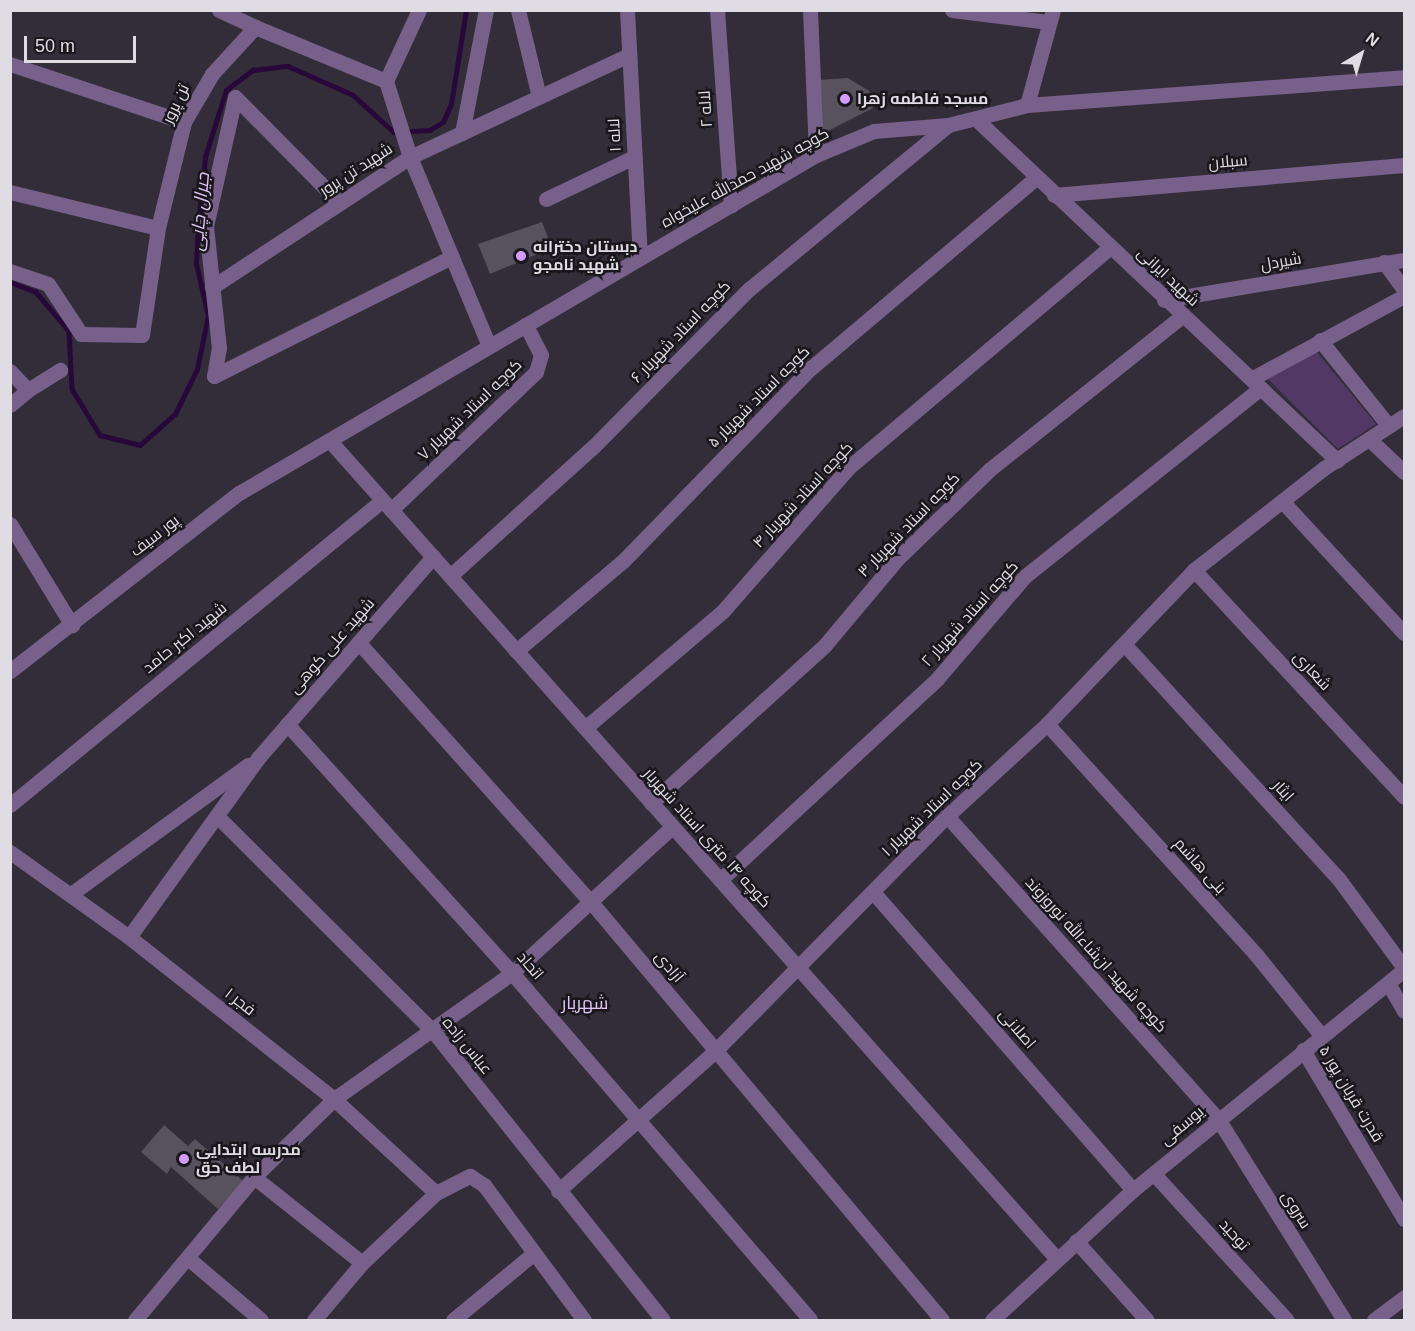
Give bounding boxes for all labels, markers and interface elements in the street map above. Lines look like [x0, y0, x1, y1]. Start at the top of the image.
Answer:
scale bar [27, 24, 140, 62]
north arrow [1331, 24, 1391, 84]
text: N [1363, 29, 1382, 50]
text: 50 m [35, 36, 75, 56]
street label: تن پرور [158, 81, 194, 127]
place label: مسجد فاطمه زهرا [857, 89, 988, 109]
street label: لاله ۲ [695, 90, 717, 128]
marker: مسجد فاطمه زهرا [838, 92, 852, 106]
street label: لاله ۱ [605, 118, 625, 152]
street label: کوچه شهید حمدالله علیخواه [658, 124, 832, 232]
street label: شهید تن پرور [316, 139, 396, 201]
street label: سبلان [1208, 151, 1248, 173]
water label: جیرال چایی [186, 172, 214, 252]
place label: دبستان دخترانه شهید نامجو [533, 237, 637, 275]
street label: شهید ایرانی [1133, 244, 1203, 310]
marker: دبستان دخترانه شهید نامجو [514, 249, 528, 263]
street label: شیردل [1259, 249, 1303, 275]
street label: کوچه استاد شهریار ۶ [627, 277, 735, 387]
street label: کوچه استاد شهریار ۵ [704, 342, 814, 452]
street label: کوچه استاد شهریار ۷ [414, 355, 526, 465]
street label: کوچه استاد شهریار ۴ [749, 438, 857, 552]
street label: کوچه استاد شهریار ۳ [854, 469, 964, 581]
street label: پور سیف [127, 511, 183, 561]
street label: کوچه استاد شهریار ۲ [917, 557, 1023, 671]
street label: شهید علی کوهی [285, 594, 379, 698]
street label: شهید اکبر حامد [139, 598, 231, 678]
street label: شعاری [1289, 647, 1335, 695]
street label: کوچه استاد شهریار ۱ [878, 755, 986, 861]
street label: کوچه ۱۴ متری استاد شهریار [639, 764, 775, 912]
street label: ایثار [1268, 776, 1298, 806]
street label: بنی هاشم [1170, 834, 1230, 898]
street label: کوچه شهید ان‌شاءالله نوروزوند [1021, 873, 1171, 1037]
street label: آزادی [650, 947, 688, 987]
street label: اتحاد [513, 948, 547, 984]
street label: فجر ۱ [221, 984, 259, 1020]
district label: شهریار [561, 992, 609, 1014]
street label: اصلانی [994, 1005, 1040, 1053]
street label: عباس زاده [438, 1013, 496, 1079]
street label: قدرت قربان پور ۵ [1315, 1042, 1387, 1146]
street label: یوسفی [1156, 1102, 1208, 1150]
place label: مدرسه ابتدایی لطف حق [196, 1140, 301, 1178]
marker: مدرسه ابتدایی لطف حق [177, 1152, 191, 1166]
street label: سروی [1277, 1188, 1315, 1232]
street label: توحید [1215, 1215, 1253, 1255]

